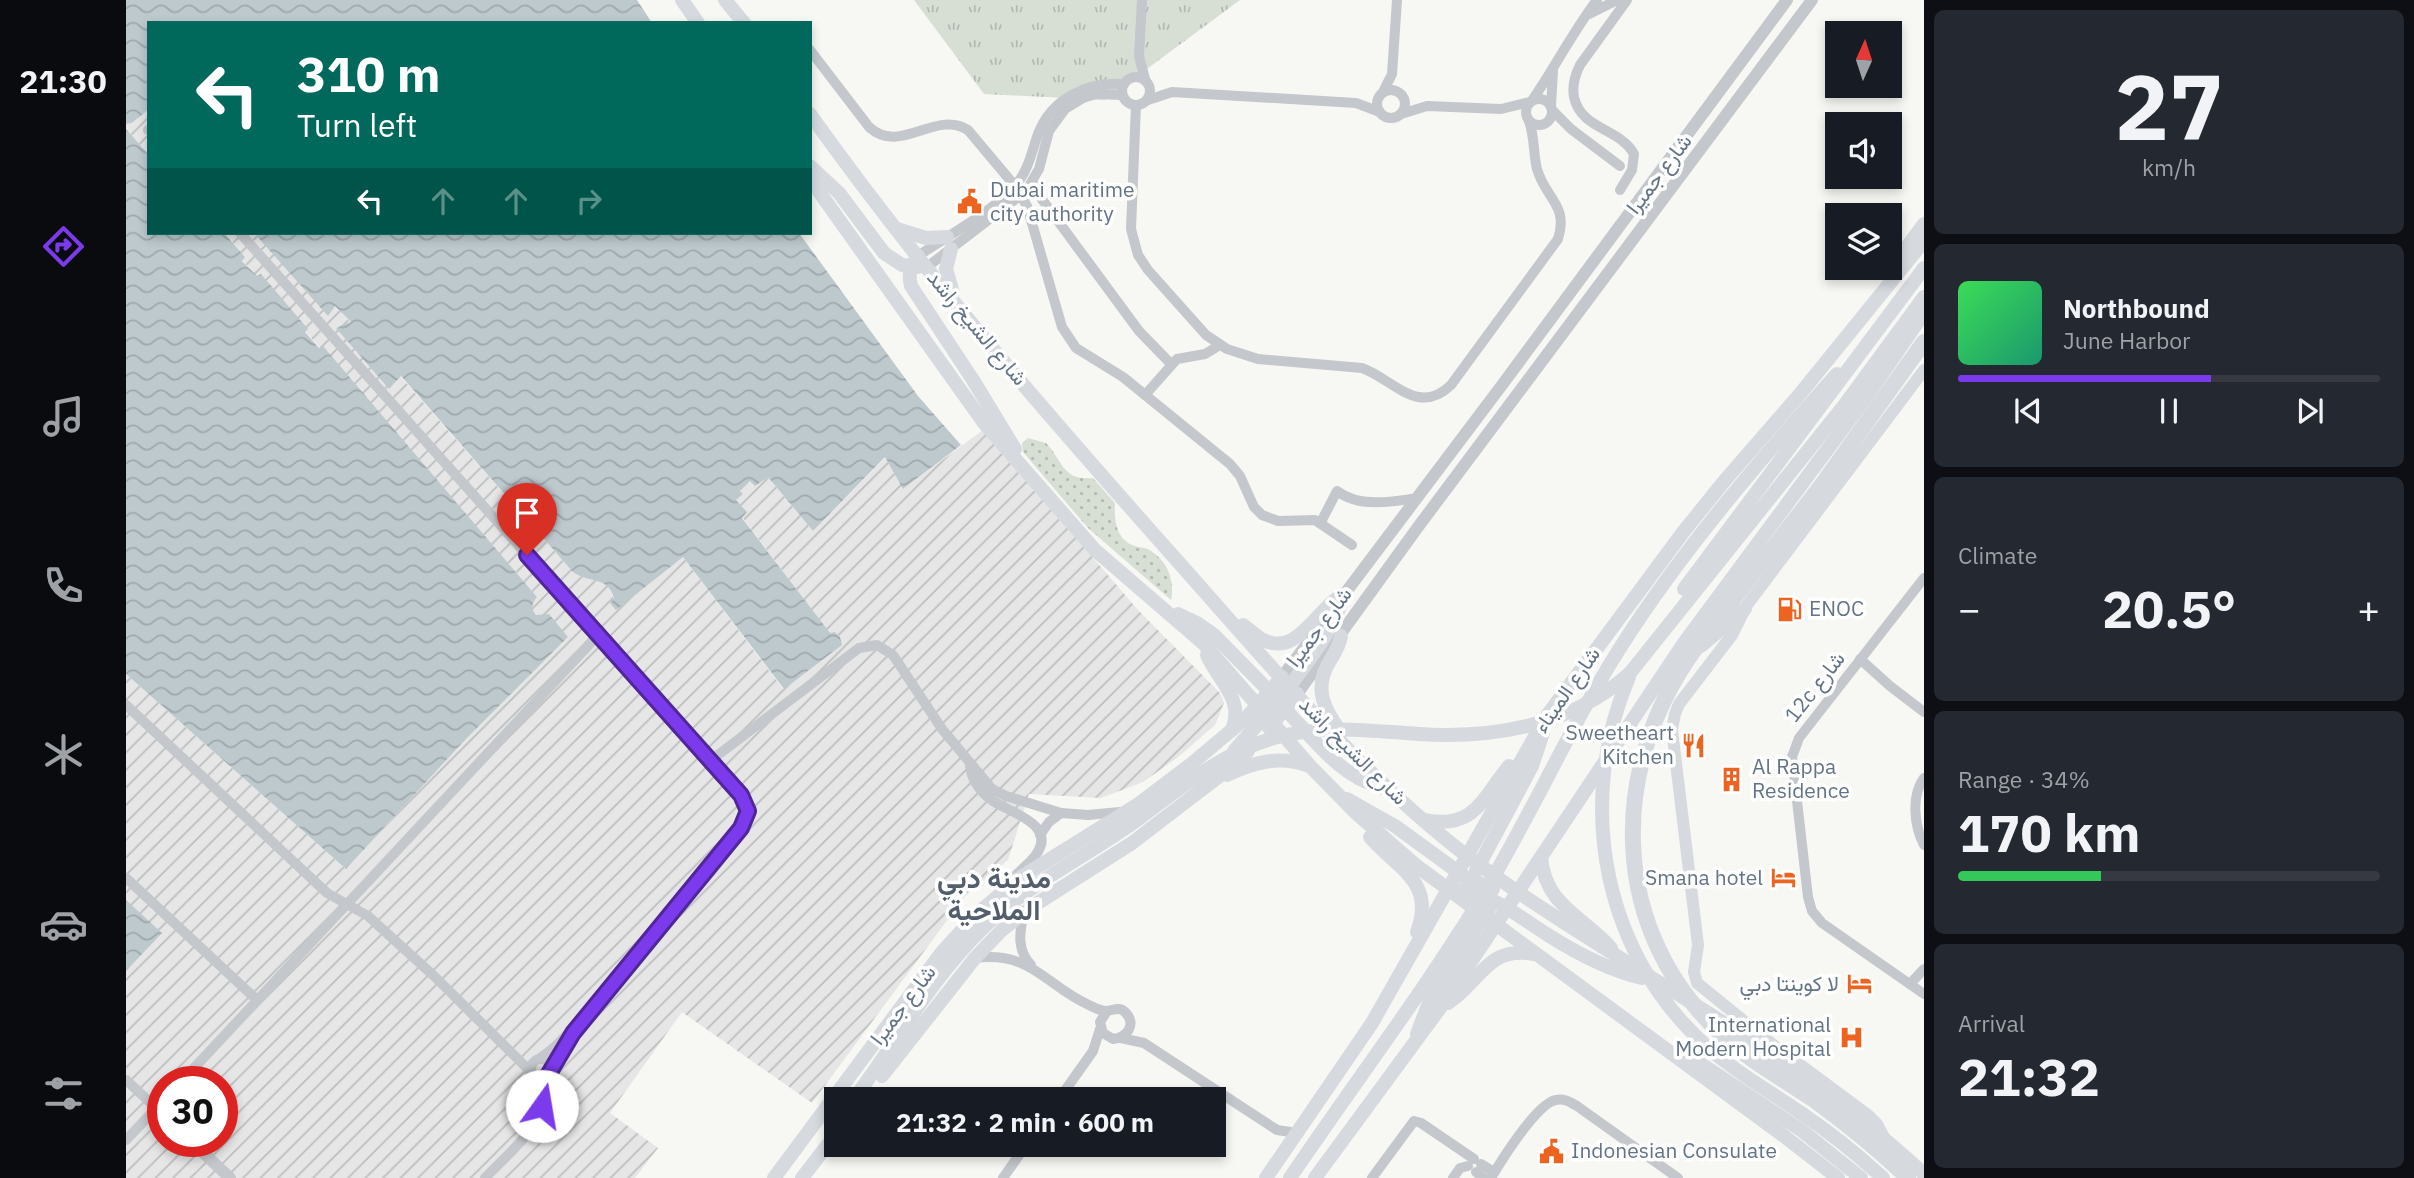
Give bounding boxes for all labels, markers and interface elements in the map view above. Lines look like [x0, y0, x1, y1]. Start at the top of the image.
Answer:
north arrow [1825, 21, 1902, 98]
map controls [1825, 21, 1902, 280]
text: 310 m [297, 42, 441, 105]
text: 27 [2114, 47, 2224, 165]
icon: left [182, 49, 273, 140]
text: 21:30 [19, 60, 107, 102]
text: Turn left [297, 104, 417, 146]
button: sound [1825, 112, 1902, 189]
street label: شارع جميرا [1619, 128, 1698, 220]
text: km/h [2142, 152, 2196, 182]
place label: Dubai maritime city authority [990, 175, 1135, 227]
icon: left [351, 182, 389, 220]
icon: ahead [424, 182, 462, 220]
icon: ahead [497, 182, 535, 220]
icon: right [570, 182, 608, 220]
public building icon: Dubai maritime city authority [956, 188, 984, 216]
button: layers [1825, 203, 1902, 280]
icon: directions [39, 222, 88, 271]
street label: شارع الشيخ راشد [921, 264, 1034, 392]
text: Northbound [2063, 291, 2210, 325]
text: June Harbor [2063, 325, 2191, 355]
icon: music [39, 392, 88, 441]
icon: previous [2009, 392, 2047, 430]
icon: pause [2150, 392, 2188, 430]
icon: next [2291, 392, 2329, 430]
pin [497, 483, 557, 555]
icon: arrive [508, 494, 546, 532]
text: Climate [1958, 540, 2037, 570]
icon: phone [39, 561, 88, 610]
text: 20.5° [2102, 575, 2236, 642]
street label: شارع جميرا [1279, 581, 1358, 673]
text: − [1958, 584, 1981, 633]
text: + [2357, 584, 2380, 633]
place label: ENOC [1809, 594, 1864, 622]
fuel station icon: ENOC [1775, 595, 1803, 623]
street label: شارع الميناء [1526, 641, 1607, 739]
street label: 12c شارع [1778, 645, 1852, 728]
street label: شارع الشيخ راشد [1293, 690, 1414, 811]
place label: Sweetheart Kitchen [1566, 718, 1674, 770]
icon: climate [39, 730, 88, 779]
restaurant icon: Sweetheart Kitchen [1680, 731, 1708, 759]
place label: Al Rappa Residence [1752, 752, 1850, 804]
text: Range · 34% [1958, 764, 2090, 794]
building icon: Al Rappa Residence [1718, 765, 1746, 793]
text: 170 km [1958, 799, 2140, 866]
district label: مدينة دبي الملاحية [937, 859, 1051, 928]
place label: Smana hotel [1645, 863, 1763, 891]
hotel icon: Smana hotel [1769, 864, 1797, 892]
icon: car [39, 900, 88, 949]
street label: شارع جميرا [863, 959, 942, 1051]
place label: لا كوينتا دبي [1740, 969, 1839, 1001]
hotel icon: لا كوينتا دبي [1845, 970, 1873, 998]
text: Arrival [1958, 1008, 2025, 1038]
place label: International Modern Hospital [1675, 1010, 1831, 1062]
hospital icon: International Modern Hospital [1837, 1023, 1865, 1051]
text: 21:32 [1958, 1043, 2100, 1110]
speed limit sign: 30 [147, 1066, 238, 1157]
icon: filters [39, 1069, 88, 1118]
position arrow [505, 1069, 579, 1143]
text: 21:32 · 2 min · 600 m [896, 1105, 1154, 1139]
place label: Indonesian Consulate [1571, 1136, 1777, 1164]
public building icon: Indonesian Consulate [1537, 1137, 1565, 1165]

